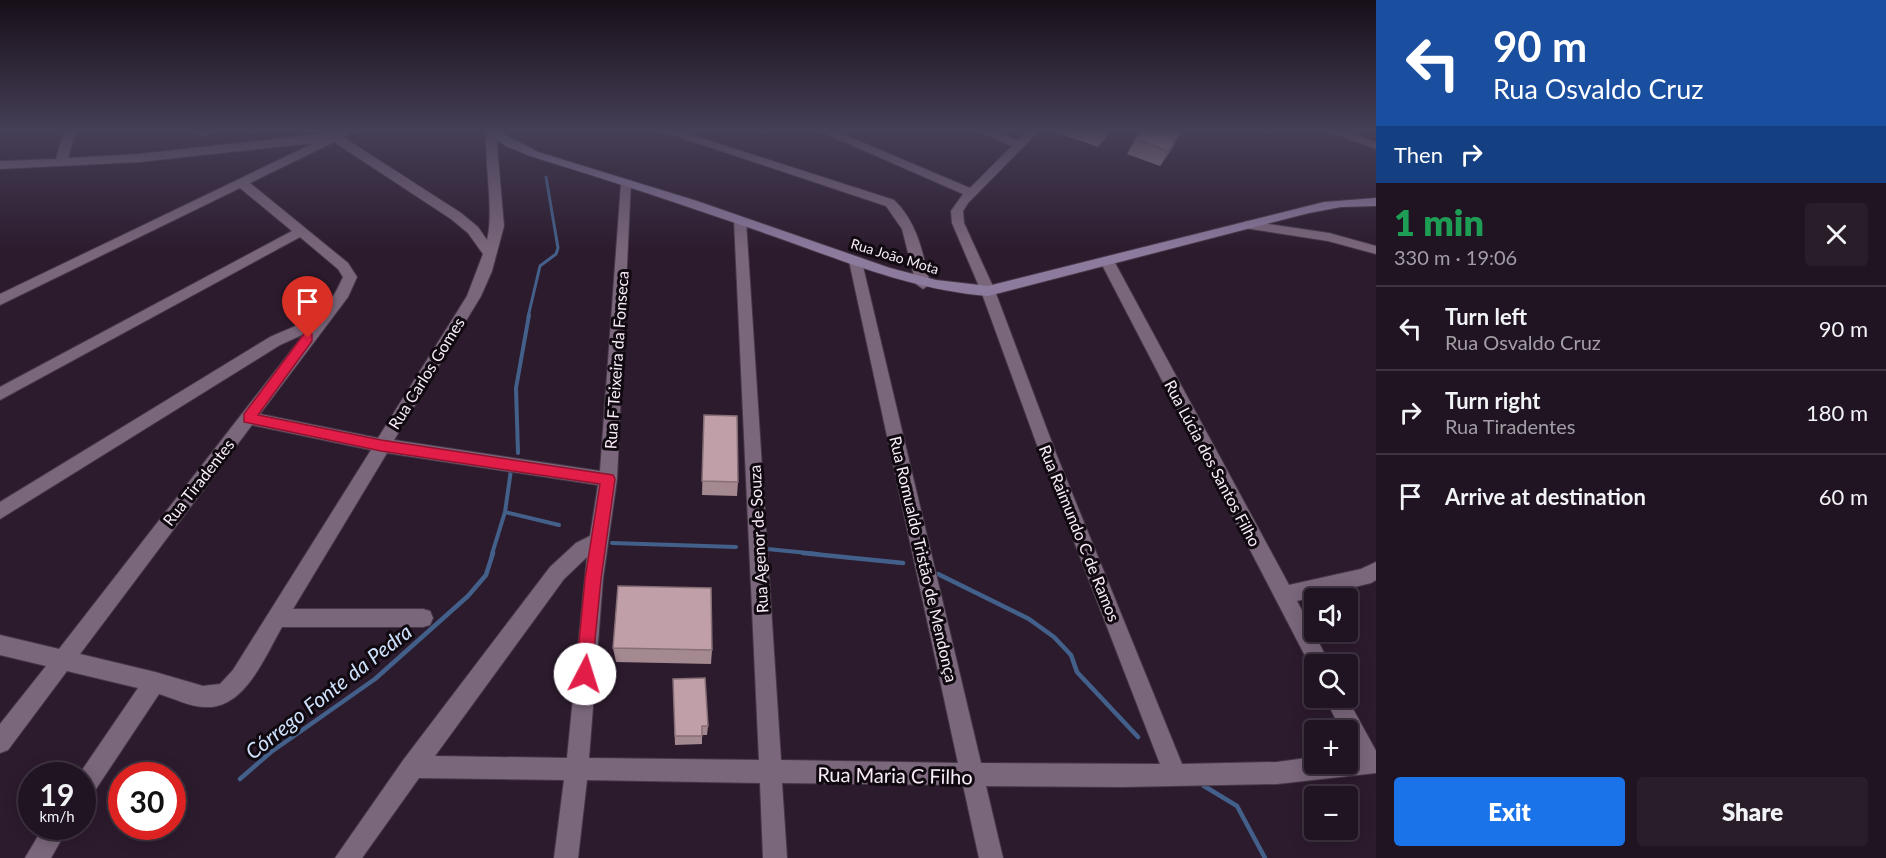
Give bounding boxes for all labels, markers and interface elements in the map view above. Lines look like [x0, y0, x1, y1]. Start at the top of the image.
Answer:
text: 90 m [1493, 21, 1587, 71]
icon: left [1394, 24, 1472, 102]
text: Rua Osvaldo Cruz [1493, 72, 1703, 105]
icon: right [1455, 138, 1488, 171]
text: Then [1394, 141, 1443, 168]
text: 1 min [1394, 200, 1484, 244]
button: close [1805, 203, 1868, 266]
street label: Rua João Mota [849, 235, 941, 277]
text: 330 m · 19:06 [1394, 245, 1517, 269]
street label: Rua F Teixeira da Fonseca [600, 270, 632, 450]
pin [282, 276, 333, 338]
icon: arrive [291, 285, 324, 318]
text: Turn left [1445, 303, 1527, 330]
icon: left [1394, 312, 1427, 345]
street label: Rua Carlos Gomes [384, 314, 468, 432]
text: 90 m [1819, 315, 1868, 342]
text: Rua Osvaldo Cruz [1445, 330, 1601, 354]
street label: Rua Lúcia dos Santos Filho [1161, 377, 1265, 549]
text: Turn right [1445, 387, 1540, 414]
icon: right [1394, 396, 1427, 429]
text: 180 m [1806, 399, 1868, 426]
text: Rua Tiradentes [1445, 414, 1575, 438]
street label: Rua Romualdo Tristão de Mendonça [886, 434, 962, 684]
street label: Rua Tiradentes [158, 435, 238, 529]
street label: Rua Raimundo C de Ramos [1036, 442, 1124, 624]
street label: Rua Agenor de Souza [745, 464, 771, 614]
icon: arrive [1394, 480, 1427, 513]
text: Arrive at destination [1445, 483, 1646, 510]
text: 60 m [1819, 483, 1868, 510]
map controls [1304, 588, 1358, 840]
button: sound [1304, 588, 1358, 642]
water label: Córrego Fonte da Pedra [240, 618, 416, 764]
position arrow [553, 642, 617, 706]
button: search [1304, 654, 1358, 708]
button: + [1304, 720, 1358, 774]
speed limit sign: 30 [108, 762, 186, 840]
street label: Rua Maria C Filho [817, 762, 973, 788]
text: 19 [40, 776, 74, 812]
button: Exit [1394, 777, 1625, 846]
button: Share [1637, 777, 1868, 846]
button: − [1304, 786, 1358, 840]
text: km/h [39, 807, 75, 825]

